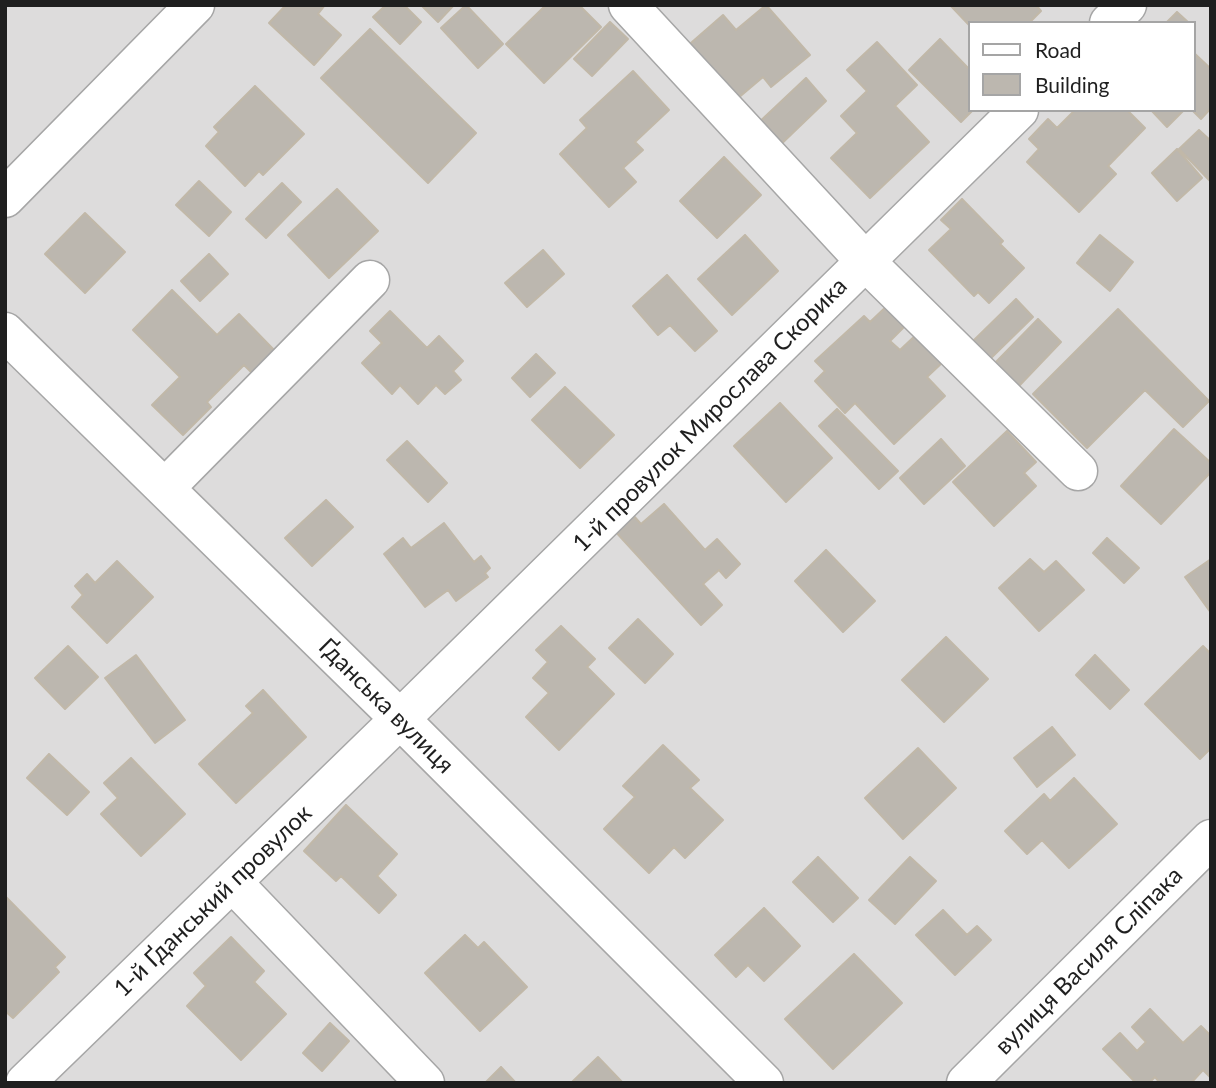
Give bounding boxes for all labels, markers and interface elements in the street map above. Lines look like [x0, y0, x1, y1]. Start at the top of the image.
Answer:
legend [968, 21, 1195, 112]
text: Road [1035, 37, 1082, 62]
text: Building [1035, 72, 1110, 97]
street label: 1-й провулок Мирослава Скорика [567, 272, 853, 558]
street label: Ґданська вулиця [313, 633, 459, 779]
street label: 1-й Ґданський провулок [108, 799, 318, 1003]
street label: вулиця Василя Сліпака [989, 861, 1189, 1061]

